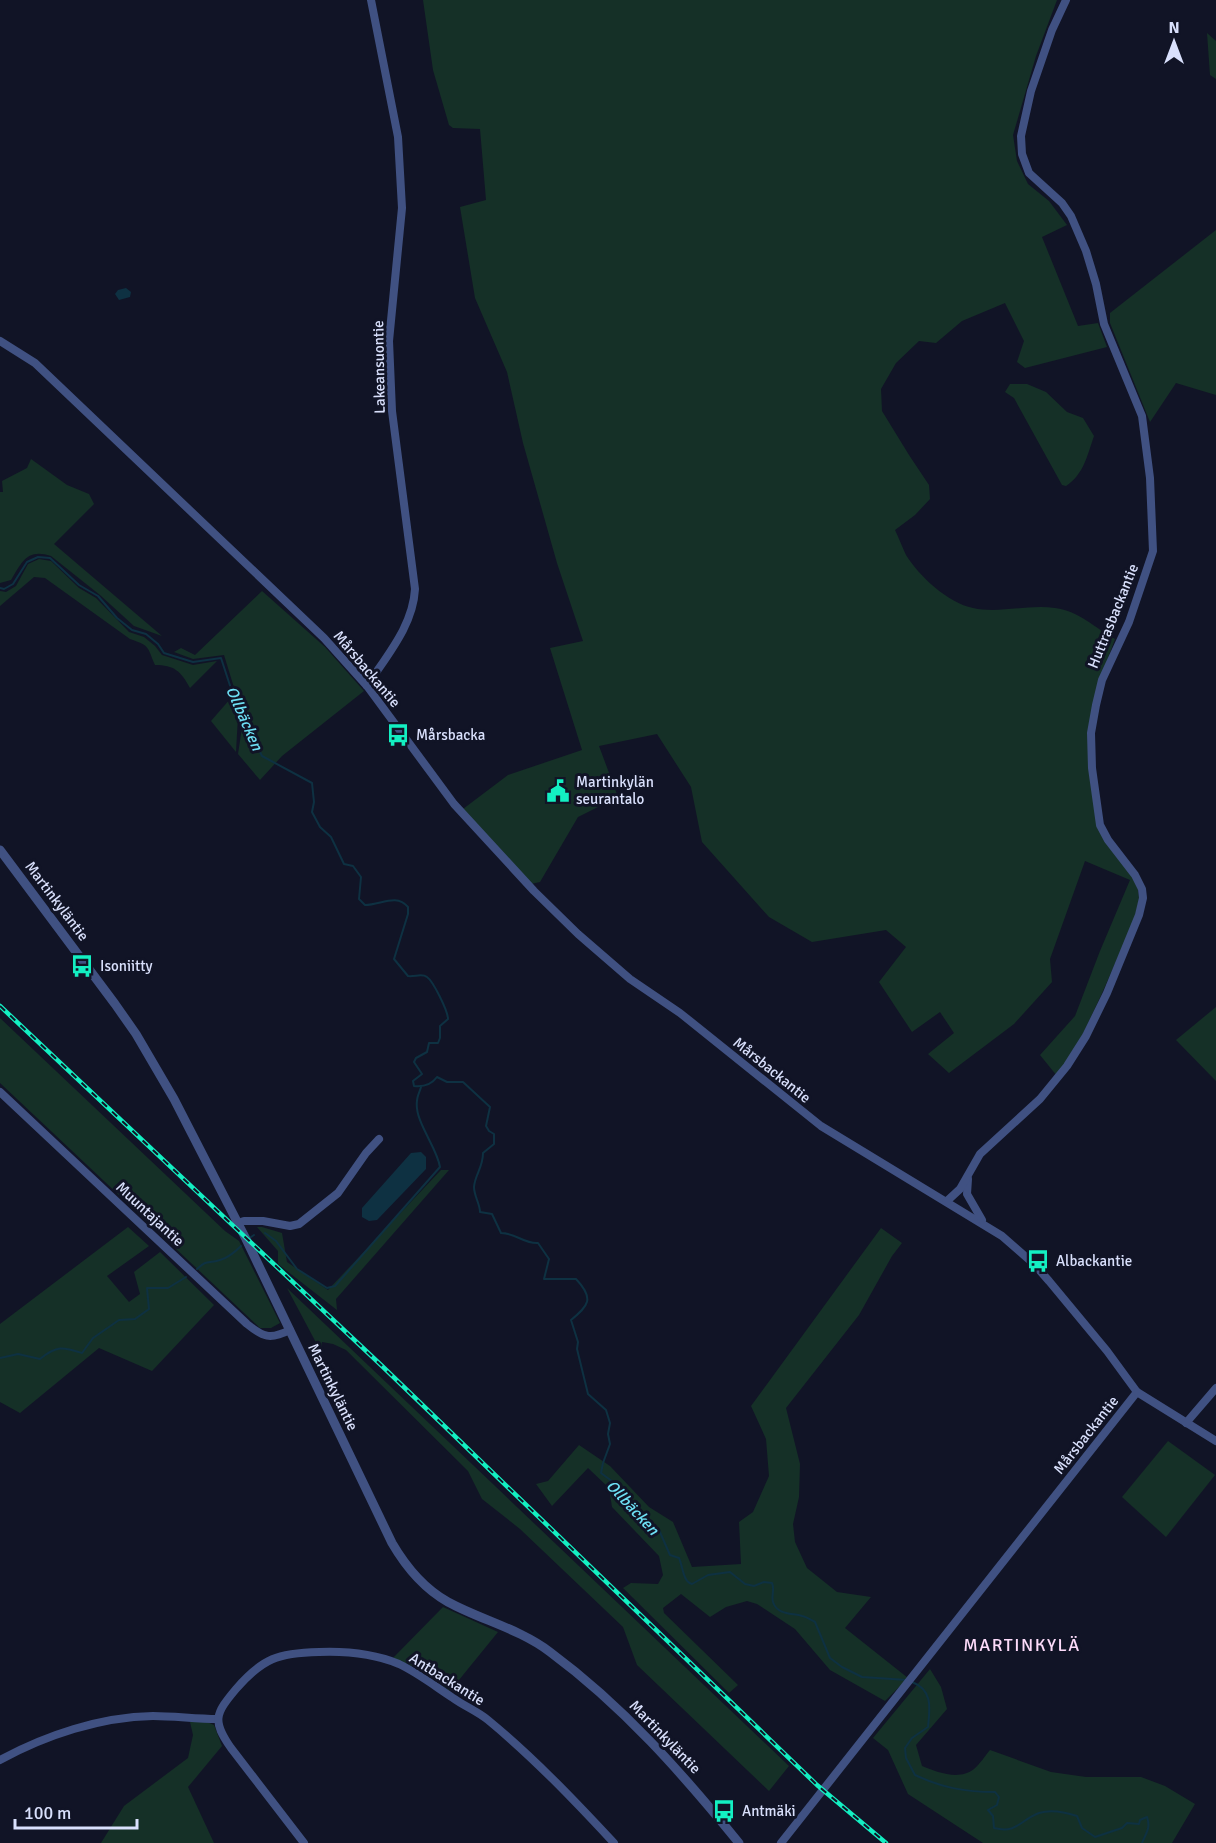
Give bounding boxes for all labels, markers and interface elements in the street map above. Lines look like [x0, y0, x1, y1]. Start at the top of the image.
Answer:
north arrow [1144, 12, 1204, 72]
text: N [1168, 18, 1180, 38]
street label: Lakeansuontie [369, 320, 389, 414]
street label: Huttrasbackantie [1084, 561, 1142, 671]
street label: Mårsbackantie [330, 627, 404, 711]
water label: Ollbäcken [221, 683, 268, 755]
bus stop icon: Mårsbacka [385, 722, 411, 748]
place label: Mårsbacka [416, 726, 485, 744]
place label: Martinkylän seurantalo [576, 773, 654, 808]
public building icon: Martinkylän seurantalo [545, 778, 571, 804]
street label: Martinkyläntie [21, 858, 93, 944]
bus stop icon: Isoniitty [69, 953, 95, 979]
place label: Isoniitty [100, 957, 153, 975]
street label: Mårsbackantie [730, 1033, 814, 1107]
street label: Muuntajantie [112, 1178, 188, 1250]
bus stop icon: Albackantie [1025, 1248, 1051, 1274]
place label: Albackantie [1056, 1252, 1132, 1270]
street label: Martinkyläntie [304, 1340, 362, 1434]
street label: Mårsbackantie [1050, 1392, 1122, 1478]
water label: Ollbäcken [602, 1476, 664, 1540]
district label: MARTINKYLÄ [963, 1634, 1081, 1656]
street label: Antbackantie [406, 1649, 488, 1709]
street label: Martinkyläntie [626, 1697, 704, 1777]
scale bar [15, 1792, 136, 1830]
bus stop icon: Antmäki [711, 1798, 737, 1824]
text: 100 m [24, 1802, 71, 1824]
place label: Antmäki [742, 1802, 796, 1820]

